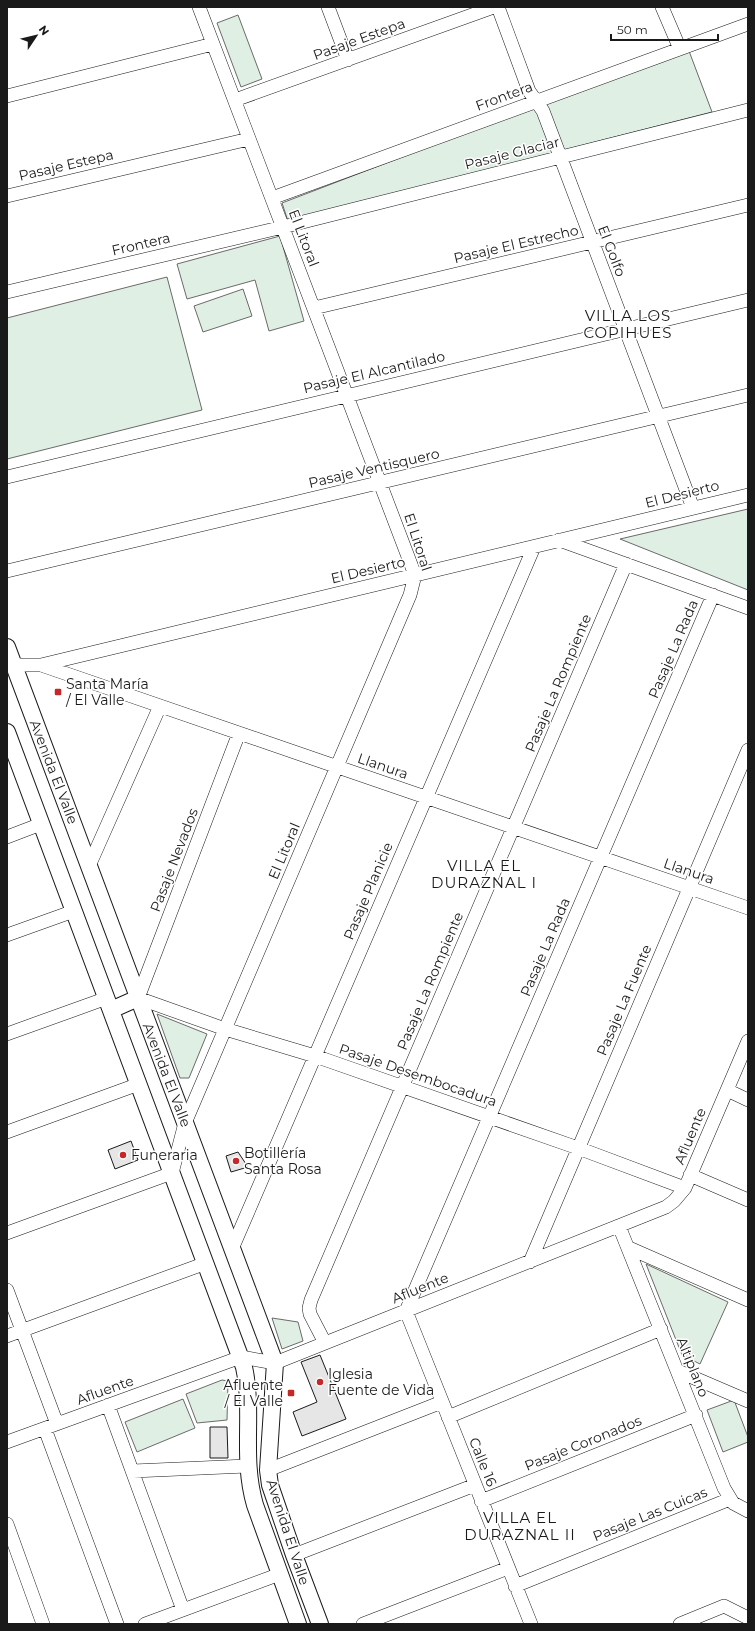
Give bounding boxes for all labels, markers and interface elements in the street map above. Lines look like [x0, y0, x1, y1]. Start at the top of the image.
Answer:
street label: Pasaje Estepa [310, 14, 408, 64]
north arrow [16, 16, 56, 56]
scale bar [611, 16, 718, 42]
text: 50 m [617, 22, 648, 37]
text: N [36, 23, 52, 38]
street label: Frontera [473, 77, 535, 115]
street label: Pasaje Glaciar [463, 132, 562, 174]
street label: Pasaje Estepa [17, 145, 115, 185]
street label: El Litoral [285, 207, 323, 269]
street label: Pasaje El Estrecho [452, 221, 580, 267]
street label: El Golfo [594, 223, 630, 279]
street label: Frontera [110, 229, 172, 259]
district label: VILLA LOS COPIHUES [583, 306, 673, 342]
street label: Pasaje El Alcantilado [301, 347, 447, 397]
street label: Pasaje Ventisquero [307, 444, 441, 492]
street label: El Desierto [643, 476, 721, 512]
street label: El Litoral [400, 511, 436, 573]
street label: El Desierto [329, 553, 407, 587]
street label: Pasaje La Rada [644, 597, 702, 701]
street label: Pasaje La Rompiente [521, 611, 595, 755]
place label: Santa María / El Valle [65, 675, 149, 709]
marker: Santa María / El Valle [53, 687, 63, 697]
street label: Avenida El Valle [26, 717, 82, 827]
street label: Llanura [355, 749, 411, 783]
street label: Pasaje Nevados [146, 805, 202, 914]
street label: El Litoral [264, 820, 304, 882]
street label: Pasaje Planicie [339, 839, 397, 943]
street label: Llanura [661, 854, 717, 888]
district label: VILLA EL DURAZNAL I [431, 856, 537, 892]
street label: Pasaje La Rada [516, 895, 574, 999]
street label: Pasaje La Rompiente [393, 909, 467, 1053]
street label: Pasaje La Fuente [592, 942, 656, 1058]
street label: Avenida El Valle [139, 1020, 195, 1130]
street label: Pasaje Desembocadura [337, 1039, 499, 1111]
street label: Afluente [670, 1105, 710, 1167]
place label: Botillería Santa Rosa [244, 1144, 322, 1178]
place label: Funeraria [131, 1146, 198, 1164]
marker: Funeraria [118, 1150, 128, 1160]
marker: Botillería Santa Rosa [231, 1156, 241, 1166]
street label: Afluente [389, 1268, 451, 1308]
street label: Altiplano [673, 1334, 713, 1400]
place label: Iglesia Fuente de Vida [328, 1365, 434, 1399]
street label: Afluente [74, 1371, 136, 1409]
place label: Afluente / El Valle [223, 1376, 283, 1410]
marker: Iglesia Fuente de Vida [315, 1377, 325, 1387]
marker: Afluente / El Valle [286, 1388, 296, 1398]
street label: Pasaje Coronados [522, 1411, 644, 1475]
street label: Calle 16 [465, 1435, 501, 1490]
street label: Avenida El Valle [262, 1477, 314, 1587]
street label: Pasaje Las Cuicas [590, 1483, 710, 1545]
district label: VILLA EL DURAZNAL II [464, 1508, 576, 1544]

